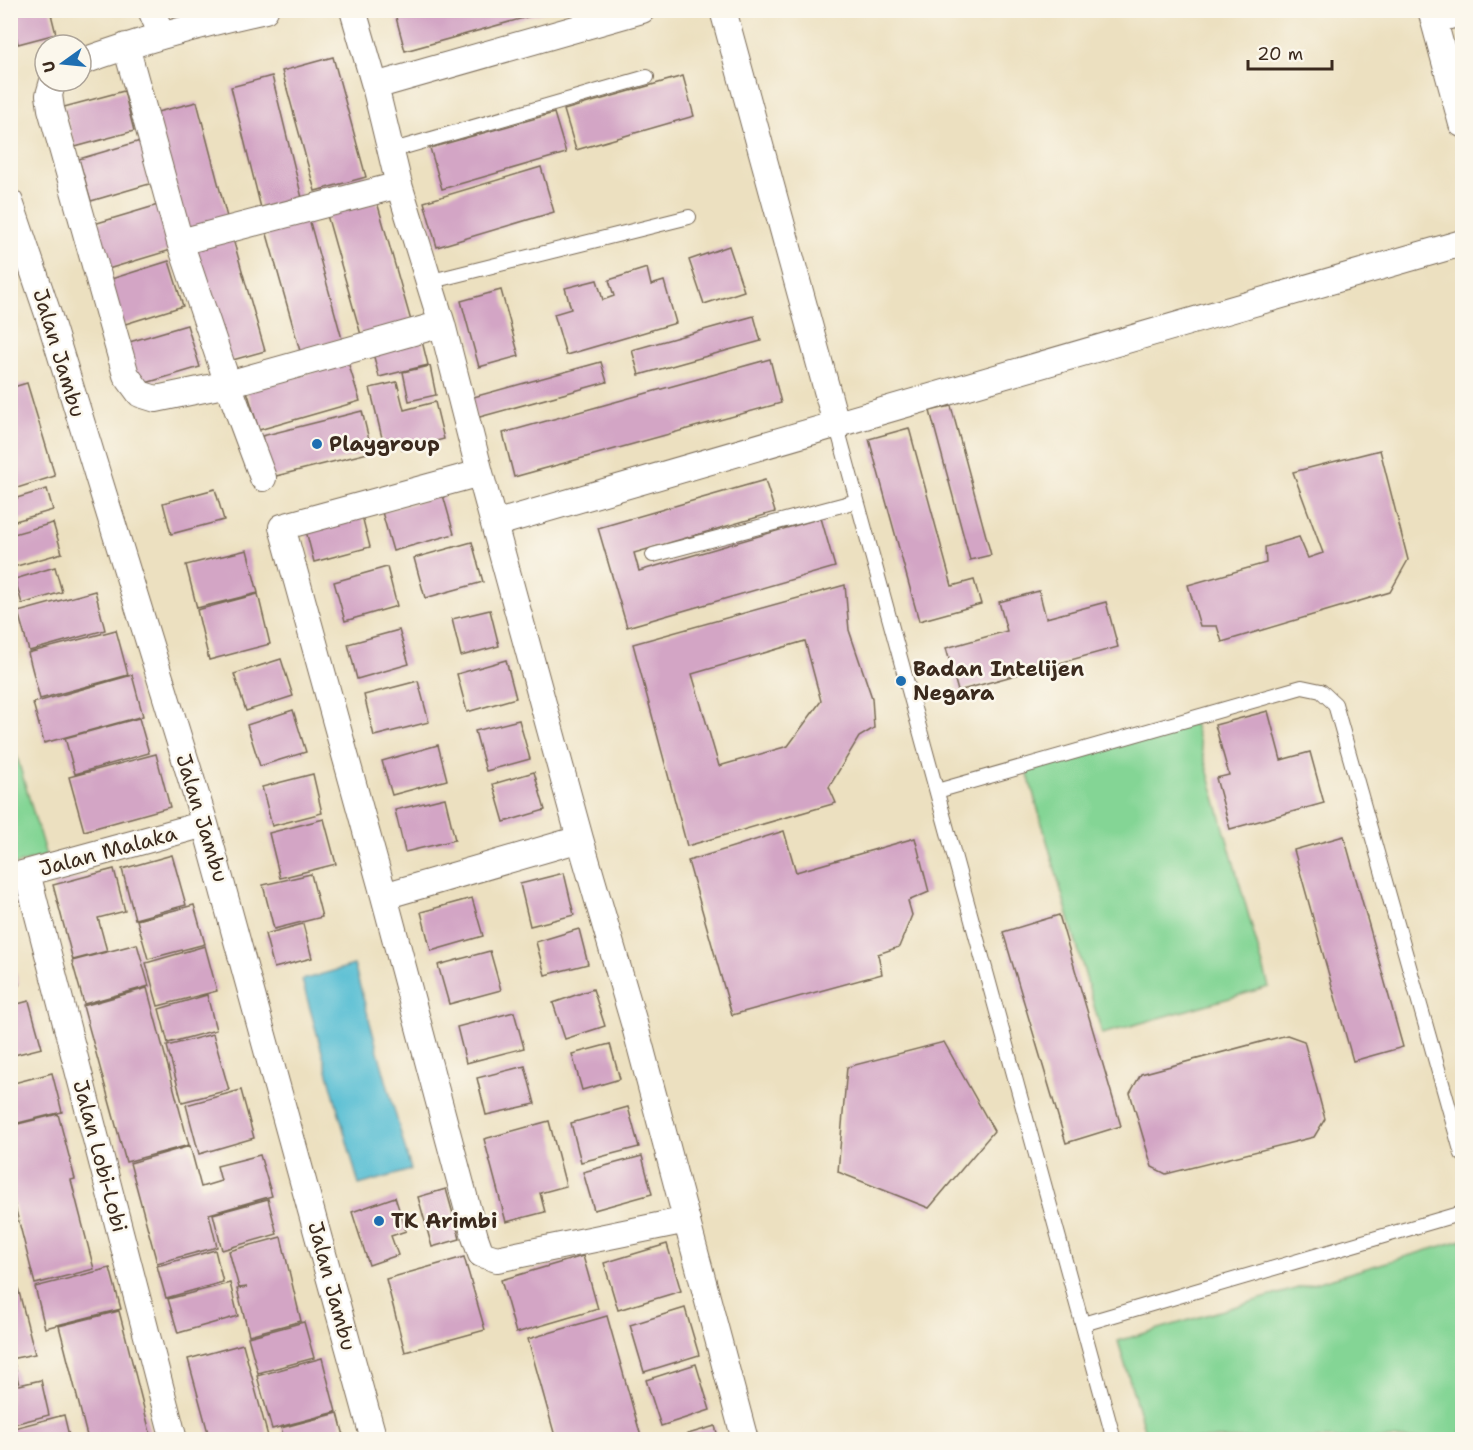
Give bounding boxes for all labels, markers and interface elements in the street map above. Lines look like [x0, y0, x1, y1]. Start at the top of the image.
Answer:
north arrow [33, 33, 93, 93]
scale bar [1248, 33, 1332, 71]
text: 20 m [1257, 42, 1303, 66]
text: U [37, 59, 61, 75]
street label: Jalan Jambu [26, 285, 92, 421]
place label: Playgroup [329, 430, 440, 458]
marker: Playgroup [310, 437, 324, 451]
place label: Badan Intelijen Negara [913, 655, 1084, 707]
marker: Badan Intelijen Negara [894, 674, 908, 688]
street label: Jalan Jambu [169, 750, 235, 886]
street label: Jalan Malaka [36, 819, 180, 883]
street label: Jalan Lobi-Lobi [66, 1077, 134, 1235]
place label: TK Arimbi [391, 1207, 497, 1235]
marker: TK Arimbi [372, 1214, 386, 1228]
street label: Jalan Jambu [301, 1218, 363, 1354]

